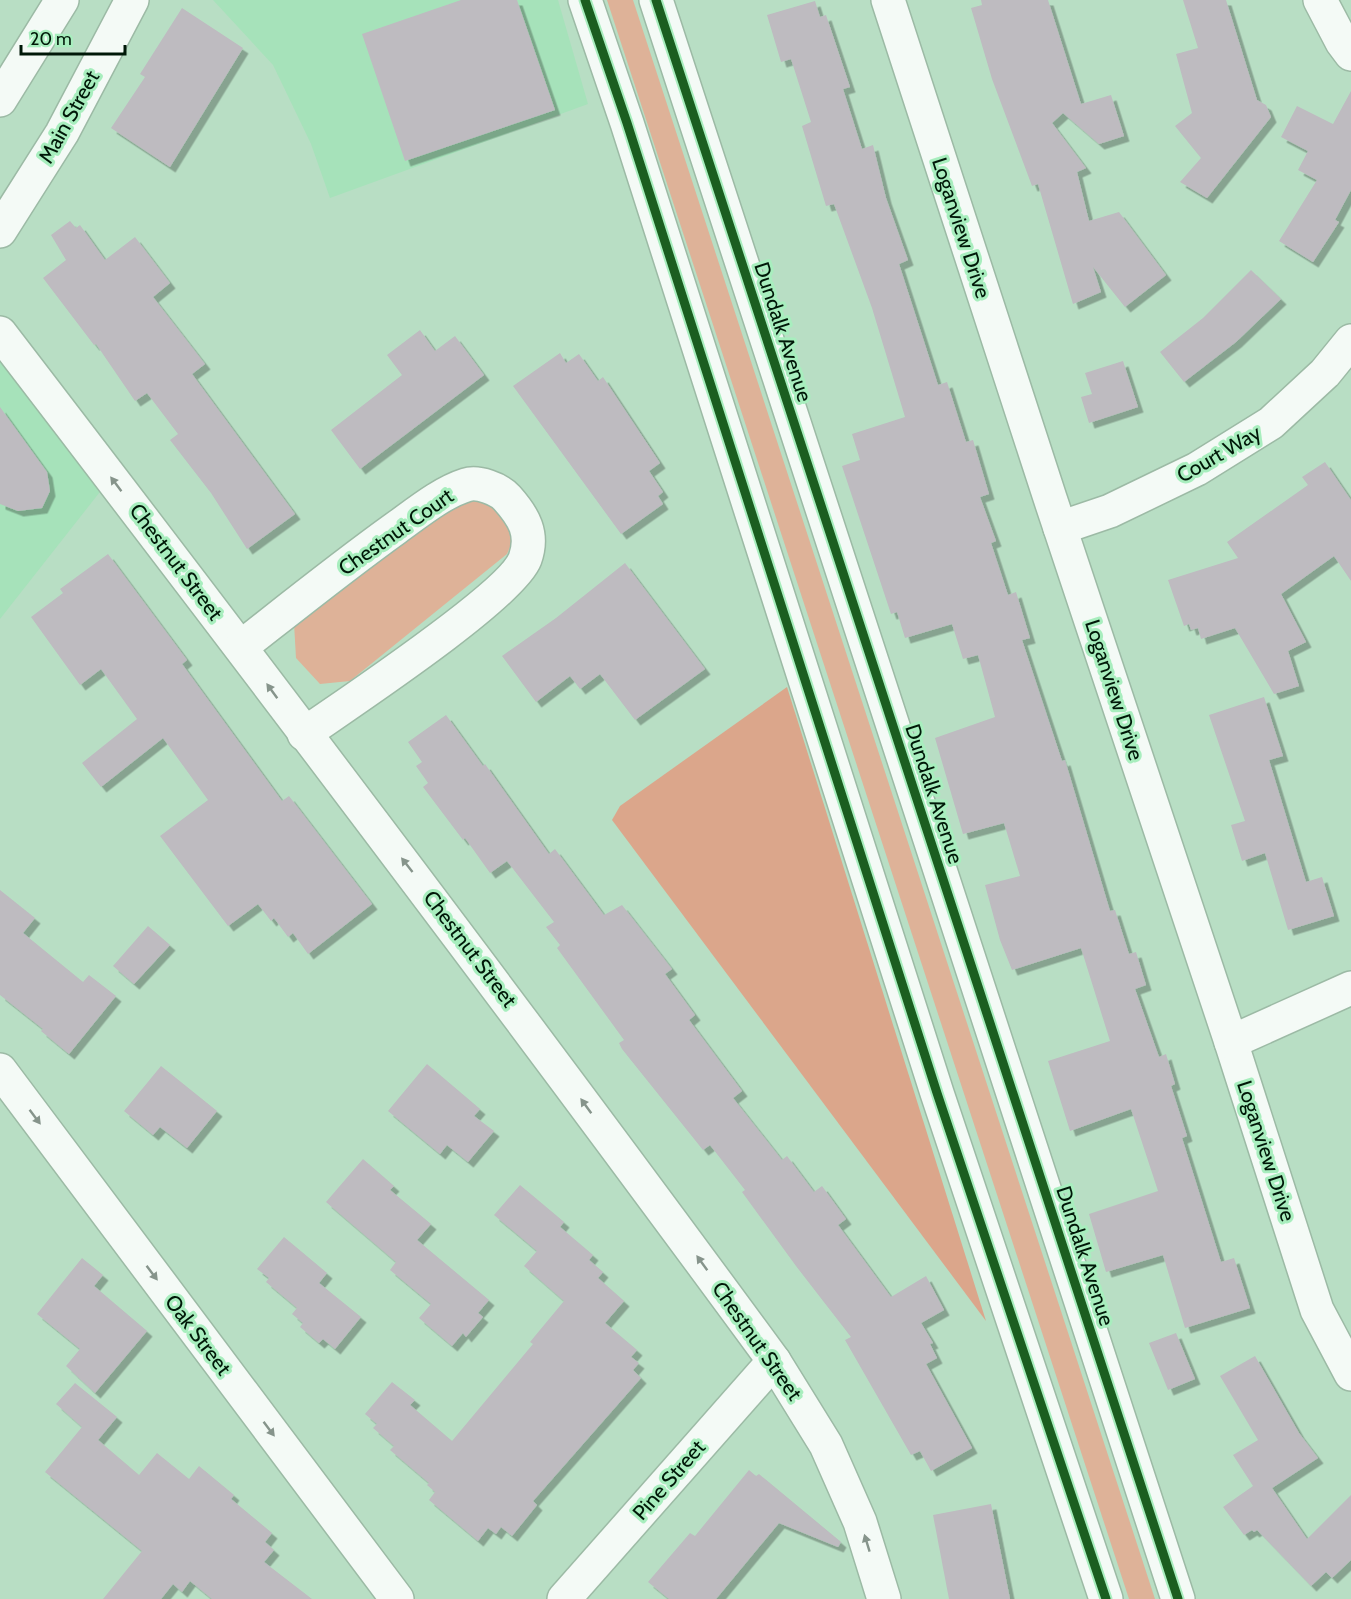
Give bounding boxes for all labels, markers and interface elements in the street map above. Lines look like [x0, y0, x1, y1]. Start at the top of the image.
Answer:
scale bar [21, 18, 124, 56]
text: 20 m [30, 28, 72, 50]
street label: Main Street [33, 66, 104, 167]
street label: Loganview Drive [927, 154, 996, 302]
street label: Dundalk Avenue [749, 259, 818, 405]
street label: Court Way [1172, 419, 1266, 488]
one-way arrow [110, 476, 122, 492]
street label: Chestnut Court [334, 483, 458, 580]
street label: Chestnut Street [124, 499, 228, 625]
street label: Loganview Drive [1080, 616, 1149, 764]
one-way arrow [267, 683, 279, 698]
street label: Dundalk Avenue [900, 721, 969, 867]
one-way arrow [401, 857, 414, 873]
street label: Chestnut Street [418, 886, 522, 1012]
street label: Loganview Drive [1232, 1077, 1301, 1225]
one-way arrow [580, 1099, 592, 1115]
one-way arrow [29, 1109, 41, 1125]
street label: Dundalk Avenue [1051, 1183, 1120, 1329]
one-way arrow [696, 1255, 708, 1271]
one-way arrow [146, 1266, 158, 1281]
street label: Chestnut Street [707, 1276, 808, 1405]
street label: Oak Street [160, 1290, 237, 1380]
one-way arrow [263, 1421, 276, 1437]
street label: Pine Street [627, 1435, 710, 1525]
one-way arrow [861, 1534, 871, 1552]

